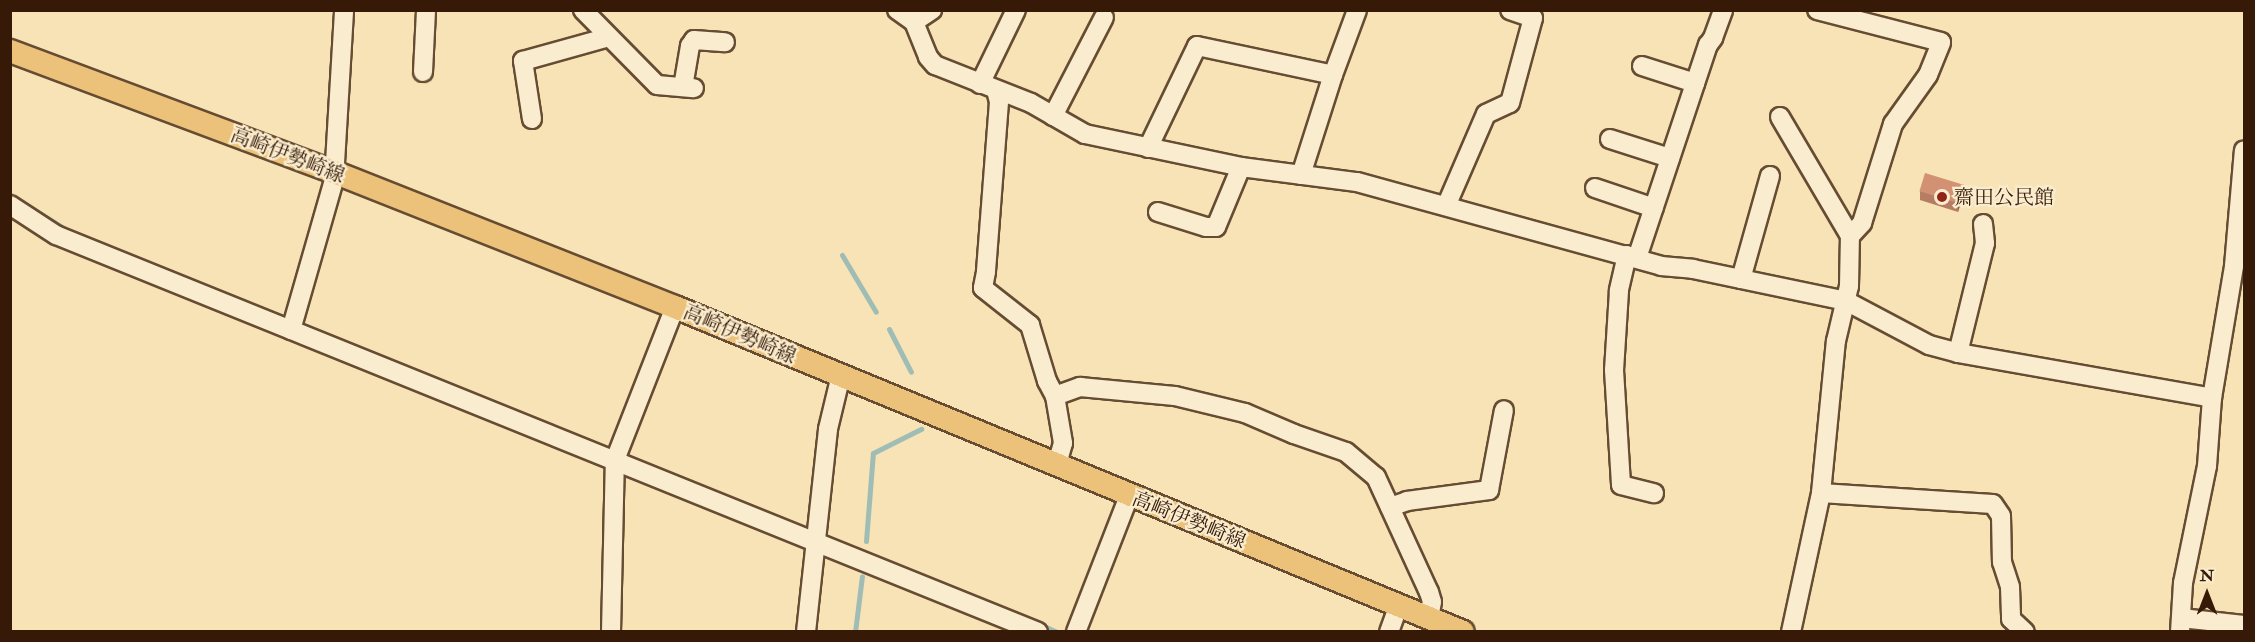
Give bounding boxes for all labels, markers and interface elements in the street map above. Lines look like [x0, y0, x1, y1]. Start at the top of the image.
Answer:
street label: 高崎伊勢崎線 [228, 122, 348, 188]
place label: 齋田公民館 [1954, 185, 2054, 209]
marker: 齋田公民館 [1935, 190, 1949, 204]
street label: 高崎伊勢崎線 [680, 300, 800, 368]
street label: 高崎伊勢崎線 [1129, 486, 1249, 554]
north arrow [2177, 564, 2237, 624]
text: N [2200, 566, 2214, 586]

